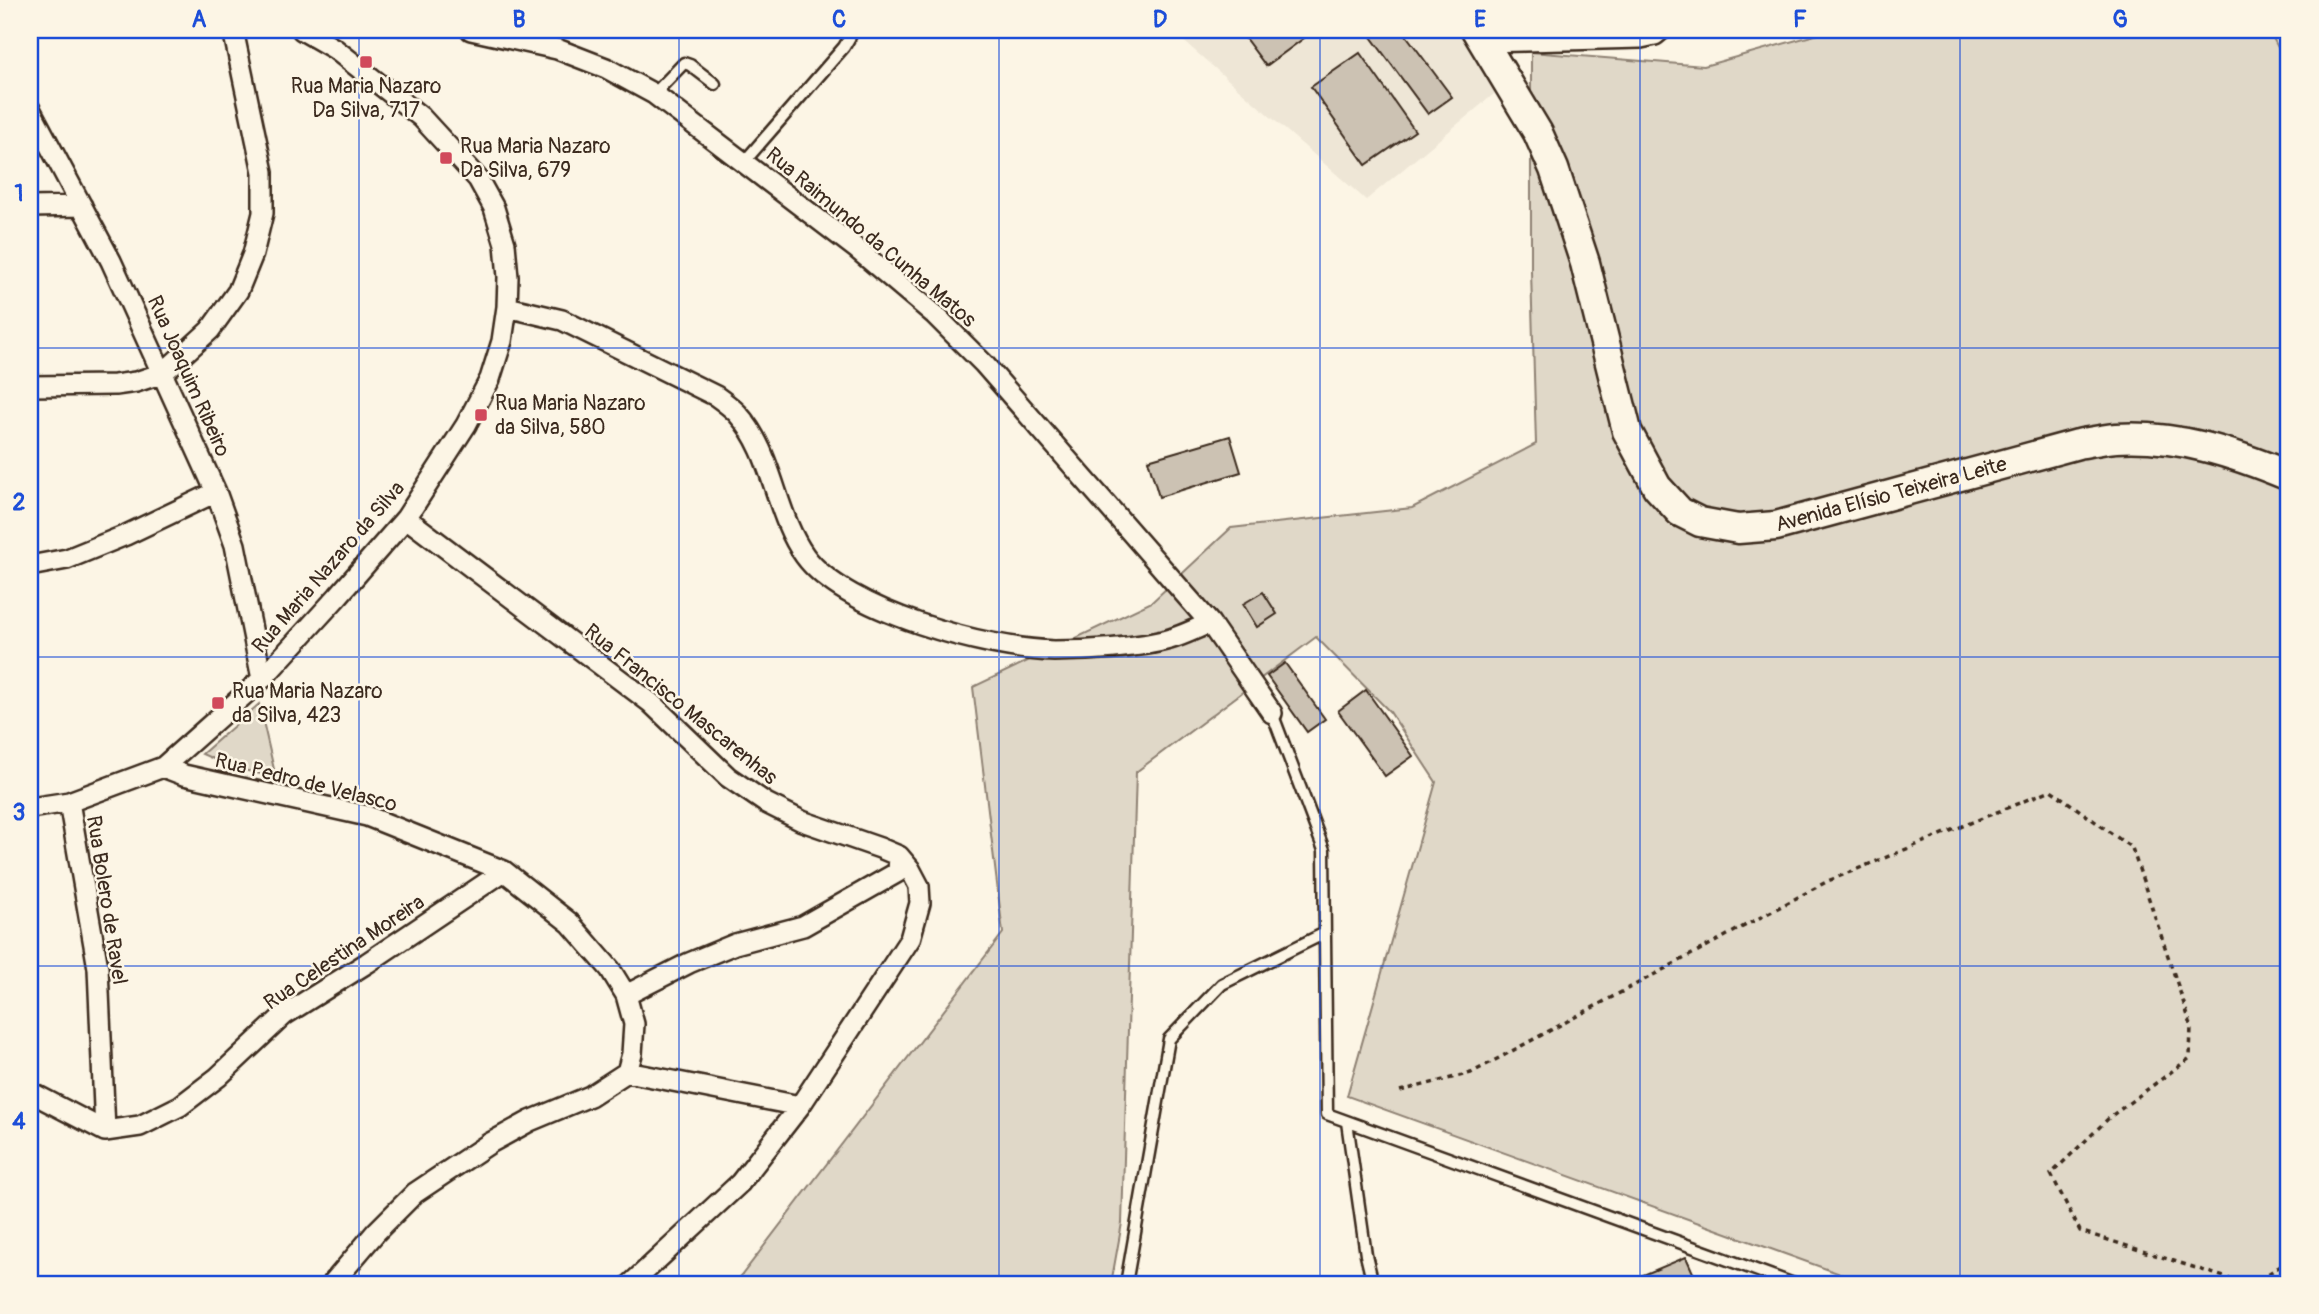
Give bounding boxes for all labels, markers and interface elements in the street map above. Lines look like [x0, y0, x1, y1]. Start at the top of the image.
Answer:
text: A [192, 5, 207, 34]
text: B [512, 5, 526, 34]
text: C [832, 5, 846, 34]
text: D [1153, 5, 1167, 34]
text: E [1474, 5, 1486, 34]
text: F [1793, 5, 1807, 34]
text: G [2112, 5, 2128, 34]
marker: Rua Maria Nazaro Da Silva, 717 [358, 54, 374, 70]
place label: Rua Maria Nazaro Da Silva, 717 [291, 73, 441, 124]
place label: Rua Maria Nazaro Da Silva, 679 [460, 133, 611, 184]
street label: Rua Raimundo da Cunha Matos [760, 141, 982, 334]
marker: Rua Maria Nazaro Da Silva, 679 [438, 150, 454, 166]
text: 1 [15, 179, 24, 208]
street label: Rua Joaquim Ribeiro [141, 291, 236, 461]
place label: Rua Maria Nazaro da Silva, 580 [495, 390, 646, 441]
marker: Rua Maria Nazaro da Silva, 580 [473, 407, 489, 423]
street label: Avenida Elísio Teixeira Leite [1772, 450, 2010, 538]
street label: Rua Maria Nazaro da Silva [246, 476, 411, 659]
text: 2 [13, 488, 26, 517]
street label: Rua Francisco Mascarenhas [579, 618, 783, 791]
place label: Rua Maria Nazaro da Silva, 423 [232, 678, 383, 729]
marker: Rua Maria Nazaro da Silva, 423 [210, 695, 226, 711]
street label: Rua Pedro de Velasco [212, 747, 400, 818]
text: 3 [13, 798, 25, 827]
street label: Rua Bolero de Ravel [80, 814, 133, 986]
street label: Rua Celestina Moreira [259, 889, 430, 1016]
text: 4 [12, 1107, 26, 1136]

